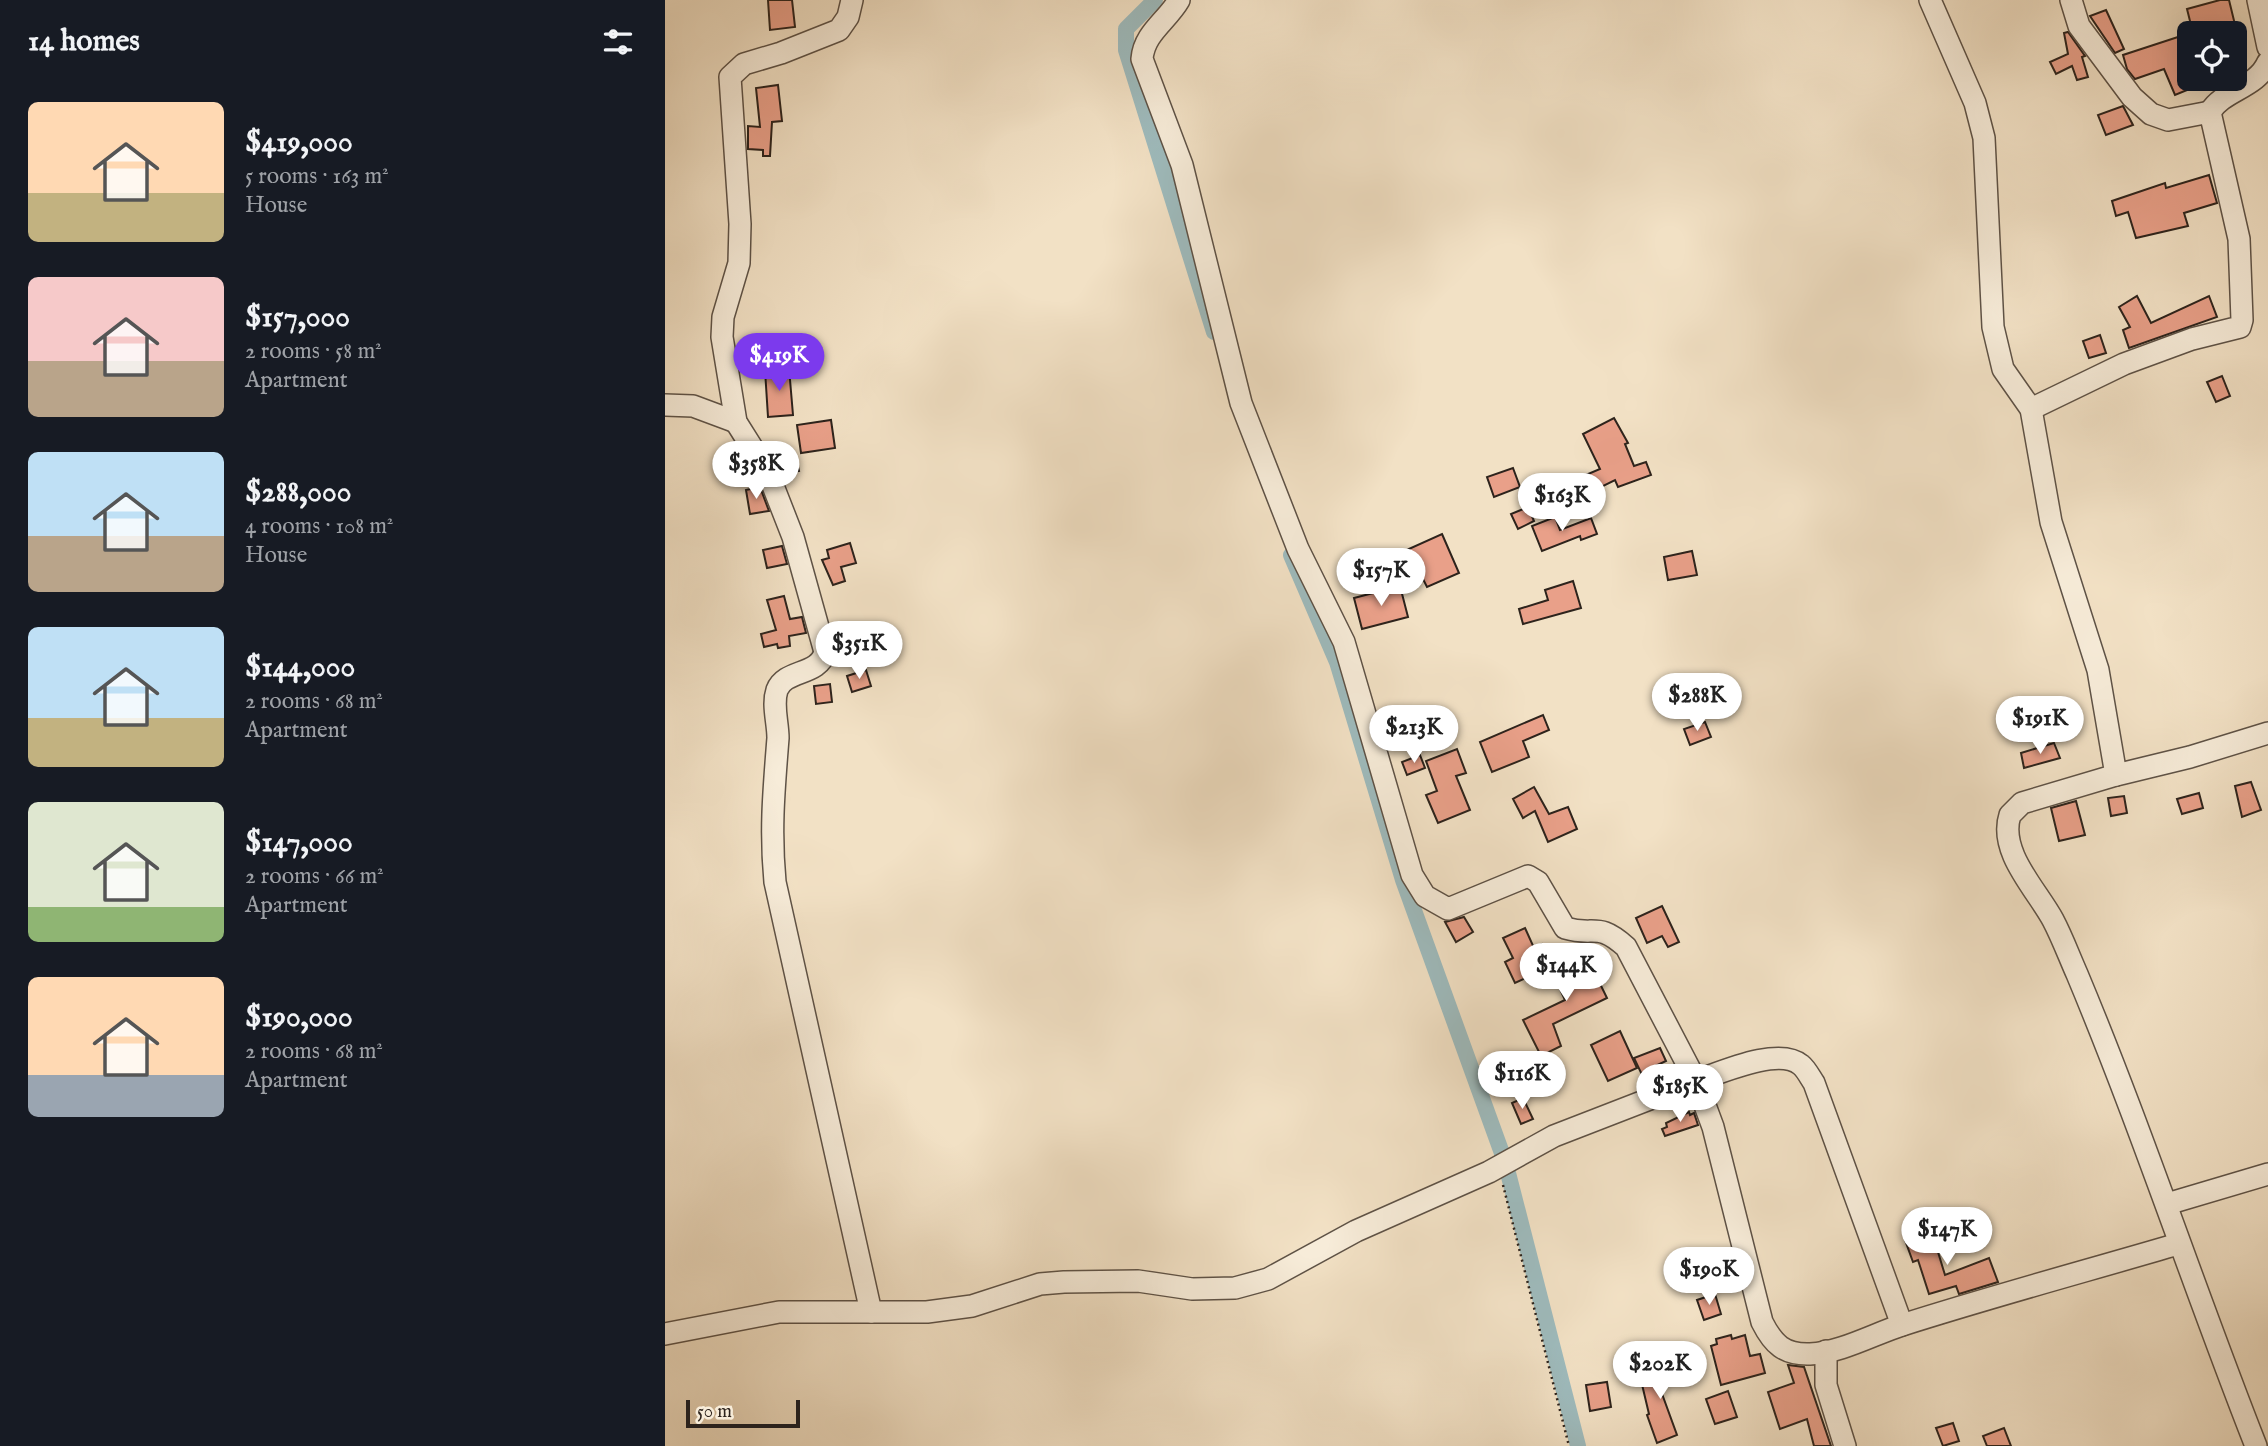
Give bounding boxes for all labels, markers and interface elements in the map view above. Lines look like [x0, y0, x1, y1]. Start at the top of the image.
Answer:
map controls [2177, 21, 2247, 91]
button: locate [2177, 21, 2247, 91]
text: 14 homes [28, 23, 140, 61]
icon: filters [599, 23, 637, 61]
text: $419,000 [245, 124, 353, 162]
icon: home [84, 130, 168, 214]
text: 5 rooms · 163 m² [245, 162, 389, 191]
text: House [245, 191, 307, 220]
text: $157,000 [245, 299, 350, 337]
icon: home [84, 305, 168, 389]
pin: $419K [730, 334, 828, 393]
text: 2 rooms · 58 m² [245, 337, 382, 366]
text: $419K [749, 341, 809, 370]
text: Apartment [245, 366, 348, 395]
pin: $358K [707, 442, 805, 501]
text: $358K [728, 449, 784, 478]
text: $288,000 [245, 474, 351, 512]
pin: $163K [1513, 474, 1611, 533]
icon: home [84, 480, 168, 564]
text: $163K [1534, 481, 1590, 510]
text: 4 rooms · 108 m² [245, 512, 393, 541]
text: House [245, 541, 307, 570]
pin: $157K [1332, 548, 1430, 608]
text: $157K [1352, 556, 1410, 585]
pin: $351K [810, 622, 908, 681]
text: $351K [832, 629, 886, 658]
text: $144,000 [245, 649, 355, 687]
icon: home [84, 655, 168, 739]
pin: $288K [1648, 674, 1746, 733]
text: $288K [1668, 681, 1726, 710]
text: 2 rooms · 68 m² [245, 687, 383, 716]
pin: $191K [1991, 696, 2089, 756]
text: $191K [2012, 704, 2068, 733]
pin: $213K [1365, 706, 1463, 765]
text: $213K [1385, 713, 1443, 742]
text: Apartment [245, 716, 348, 745]
text: $147,000 [245, 824, 353, 862]
icon: home [84, 830, 168, 914]
text: 2 rooms · 66 m² [245, 862, 384, 891]
text: Apartment [245, 891, 348, 920]
pin: $144K [1517, 944, 1615, 1003]
text: $144K [1536, 951, 1596, 980]
text: $190,000 [245, 999, 353, 1037]
icon: home [84, 1005, 168, 1089]
text: 2 rooms · 68 m² [245, 1037, 383, 1066]
pin: $116K [1473, 1052, 1571, 1111]
text: $116K [1494, 1059, 1550, 1088]
pin: $185K [1631, 1064, 1729, 1124]
text: Apartment [245, 1066, 348, 1095]
text: $185K [1652, 1072, 1708, 1101]
pin: $147K [1898, 1208, 1996, 1267]
text: $147K [1917, 1215, 1977, 1244]
pin: $190K [1660, 1248, 1758, 1307]
text: $190K [1679, 1255, 1739, 1284]
pin: $202K [1611, 1342, 1709, 1401]
text: $202K [1629, 1349, 1691, 1378]
scale bar [686, 1397, 800, 1429]
text: 50 m [697, 1400, 732, 1424]

